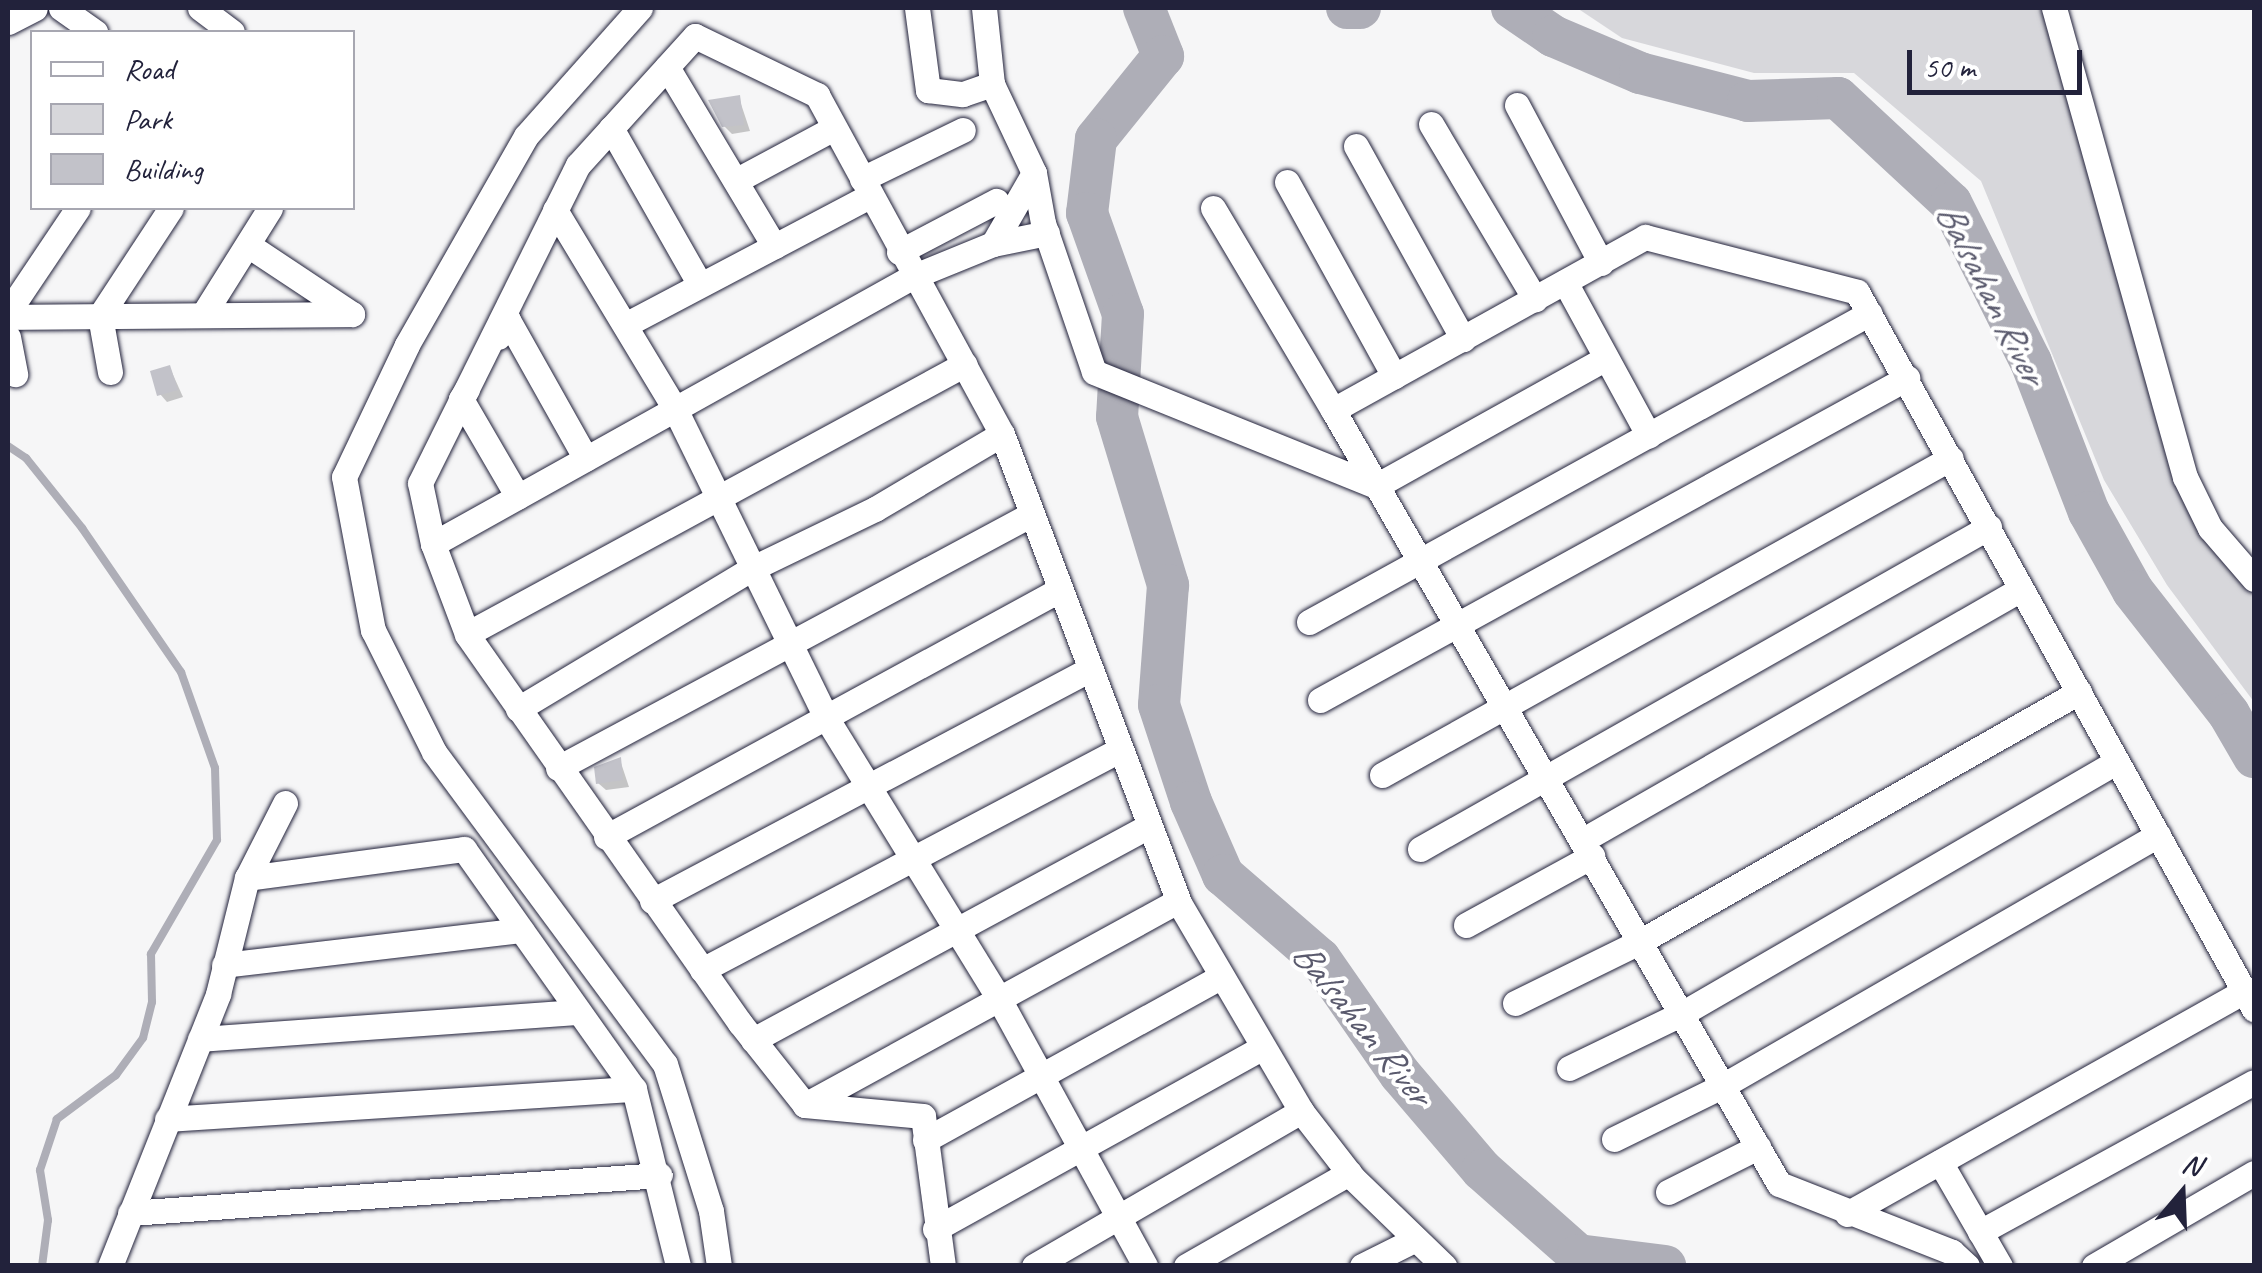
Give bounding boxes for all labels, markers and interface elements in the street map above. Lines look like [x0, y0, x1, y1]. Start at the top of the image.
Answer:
legend [30, 30, 355, 210]
scale bar [1912, 30, 2087, 92]
text: 50 m [1924, 48, 1975, 86]
text: Road [124, 50, 174, 88]
text: Park [124, 100, 172, 138]
text: Building [124, 150, 203, 188]
water label: Balsahan River [1926, 195, 2056, 391]
water label: Balsahan River [1282, 932, 1442, 1114]
north arrow [2132, 1143, 2232, 1243]
text: N [2178, 1145, 2206, 1184]

